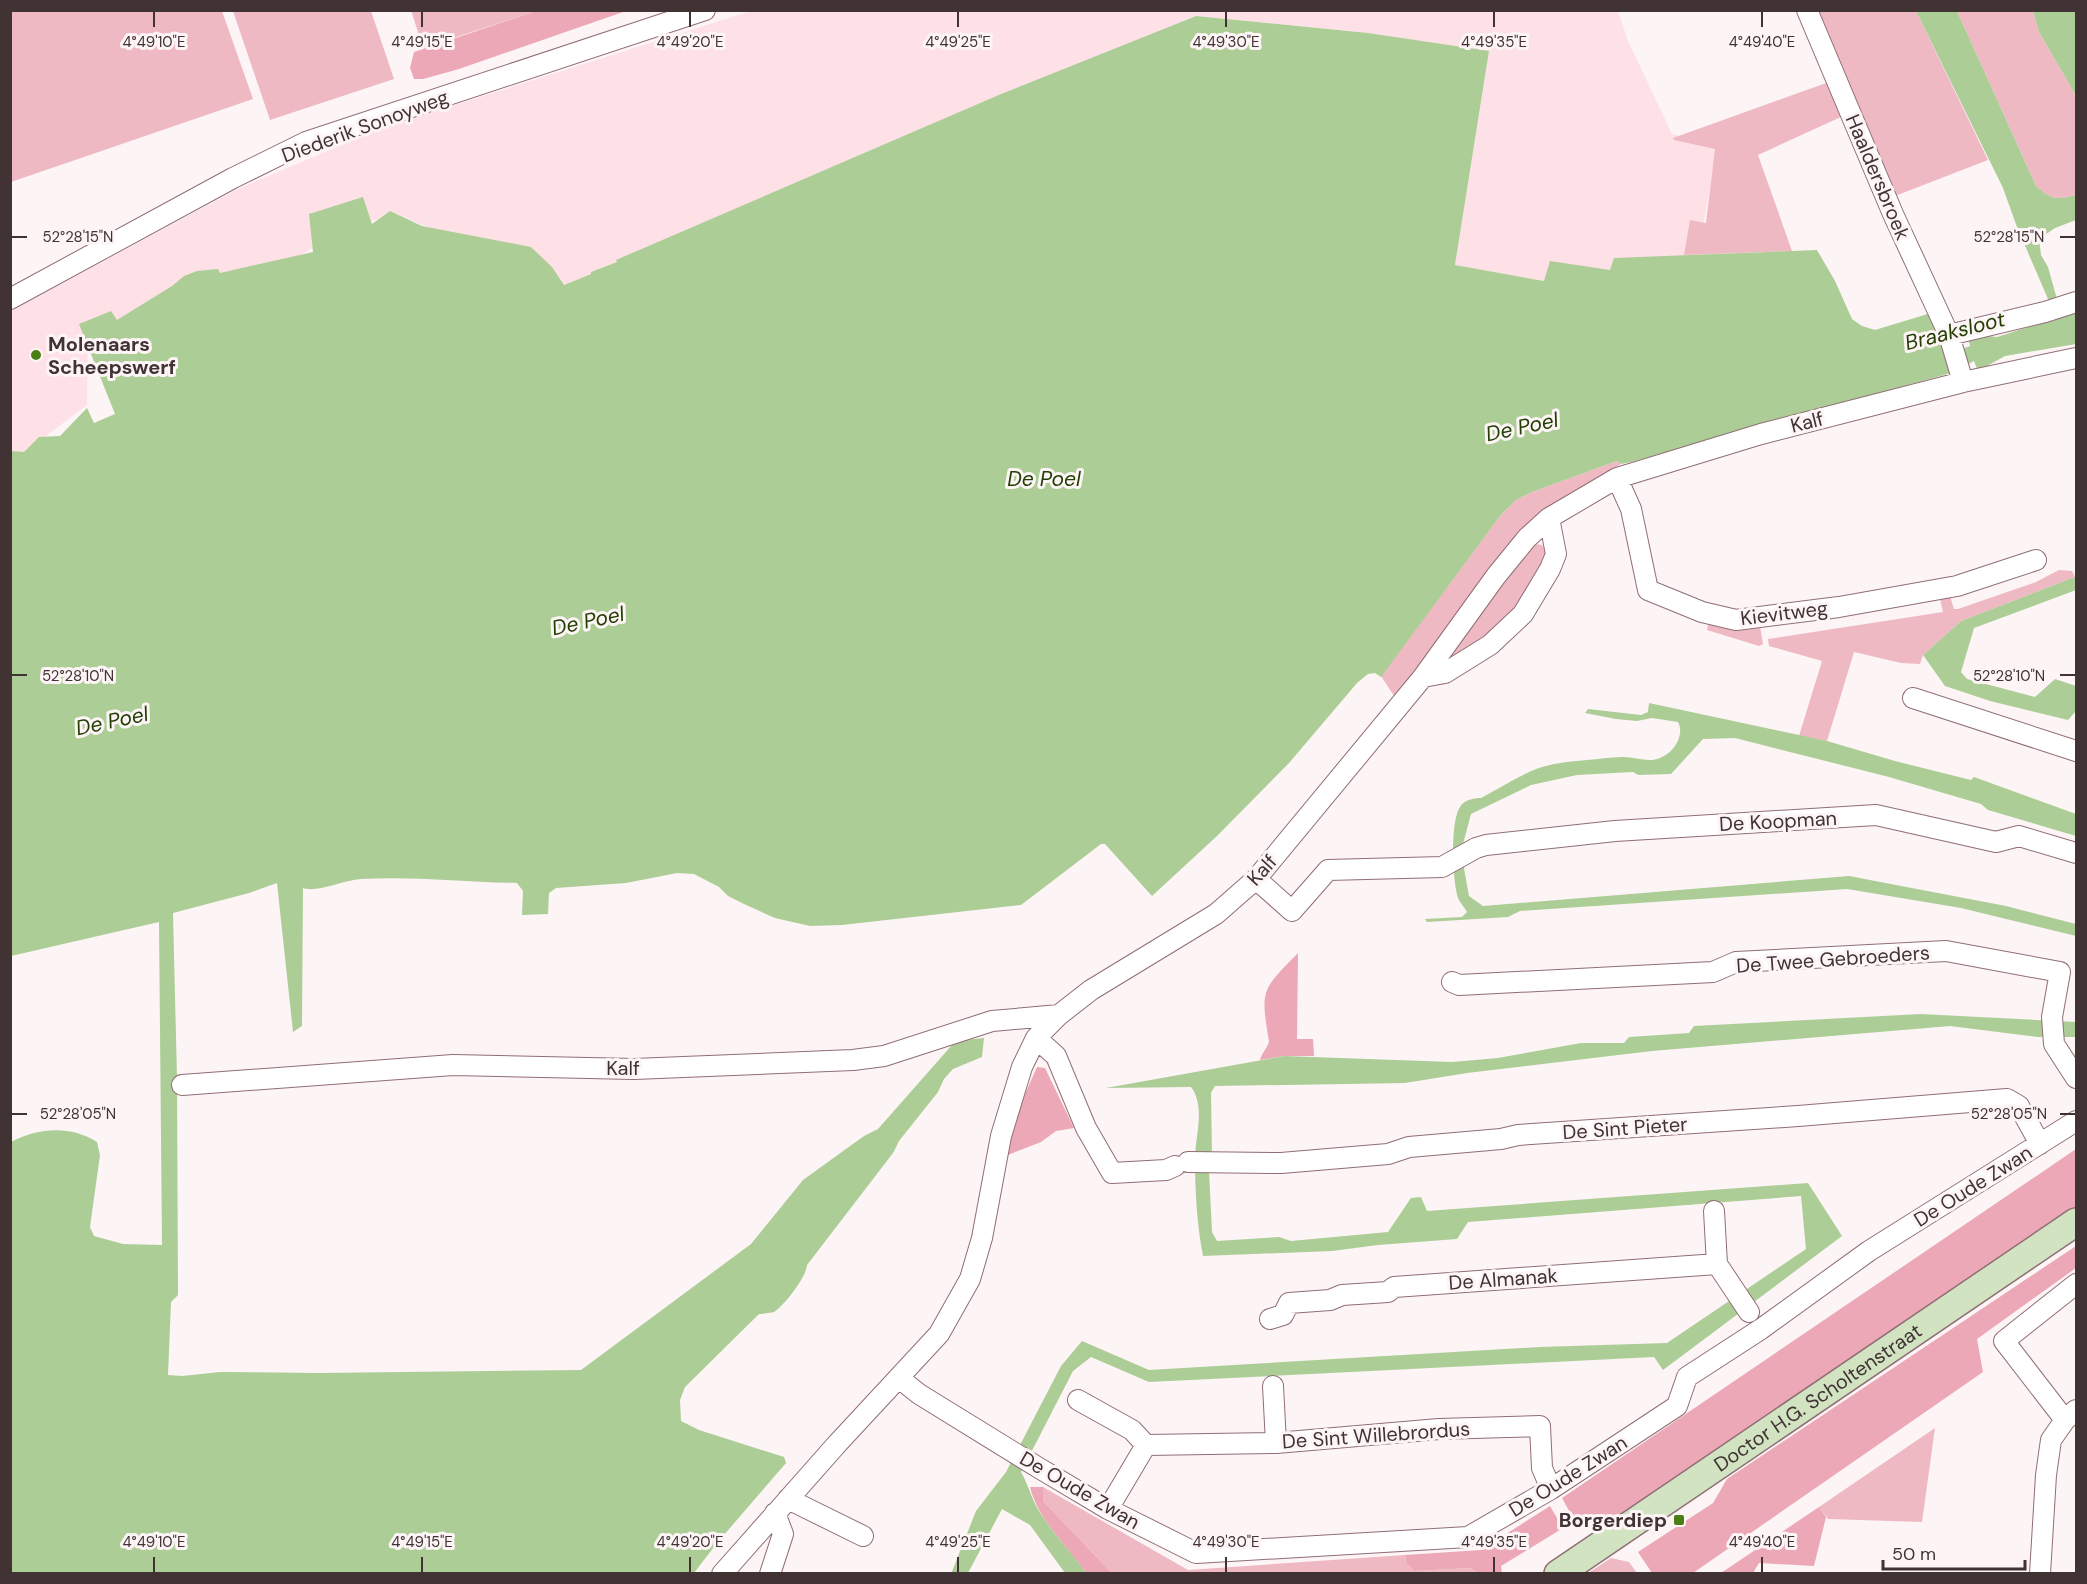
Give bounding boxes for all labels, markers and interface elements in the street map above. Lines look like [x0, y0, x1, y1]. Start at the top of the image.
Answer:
text: 4°49'10"E [123, 32, 185, 52]
text: 4°49'15"E [391, 32, 453, 52]
text: 4°49'20"E [657, 32, 723, 52]
text: 4°49'25"E [925, 32, 991, 52]
text: 4°49'30"E [1192, 32, 1260, 52]
text: 4°49'35"E [1461, 32, 1527, 52]
text: 4°49'40"E [1729, 32, 1795, 52]
street label: Diederik Sonoyweg [278, 84, 452, 168]
street label: Haaldersbroek [1840, 110, 1916, 244]
text: 52°28'15"N [43, 227, 113, 247]
text: 52°28'15"N [1974, 227, 2044, 247]
water label: Braaksloot [1902, 305, 2009, 357]
place label: Molenaars Scheepswerf [48, 331, 176, 380]
marker: Molenaars Scheepswerf [29, 348, 43, 362]
street label: Kalf [1788, 405, 1827, 439]
water label: De Poel [1483, 406, 1561, 448]
water label: De Poel [1007, 465, 1081, 493]
street label: Kievitweg [1739, 595, 1829, 631]
water label: De Poel [549, 600, 627, 642]
text: 52°28'10"N [42, 666, 114, 686]
text: 52°28'10"N [1973, 666, 2045, 686]
water label: De Poel [73, 700, 151, 742]
street label: De Koopman [1718, 805, 1838, 837]
street label: Kalf [1241, 849, 1283, 891]
street label: De Twee Gebroeders [1735, 939, 1931, 979]
street label: Kalf [606, 1055, 640, 1081]
text: 52°28'05"N [40, 1104, 116, 1124]
text: 52°28'05"N [1971, 1104, 2047, 1124]
street label: De Sint Pieter [1562, 1111, 1688, 1145]
street label: De Oude Zwan [1909, 1139, 2037, 1233]
street label: De Almanak [1448, 1262, 1558, 1296]
street label: Doctor H.G. Scholtenstraat [1709, 1318, 1927, 1477]
street label: De Sint Willebrordus [1281, 1415, 1471, 1455]
street label: De Oude Zwan [1504, 1429, 1632, 1523]
street label: De Oude Zwan [1015, 1445, 1145, 1535]
place label: Borgerdiep [1559, 1507, 1667, 1533]
marker: Borgerdiep [1672, 1513, 1686, 1527]
text: 4°49'10"E [123, 1532, 185, 1552]
text: 4°49'15"E [391, 1532, 453, 1552]
text: 4°49'20"E [657, 1532, 723, 1552]
text: 4°49'25"E [925, 1532, 991, 1552]
text: 4°49'30"E [1192, 1532, 1260, 1552]
text: 4°49'35"E [1461, 1532, 1527, 1552]
text: 4°49'40"E [1729, 1532, 1795, 1552]
scale bar [1883, 1533, 2026, 1571]
text: 50 m [1892, 1542, 1936, 1566]

